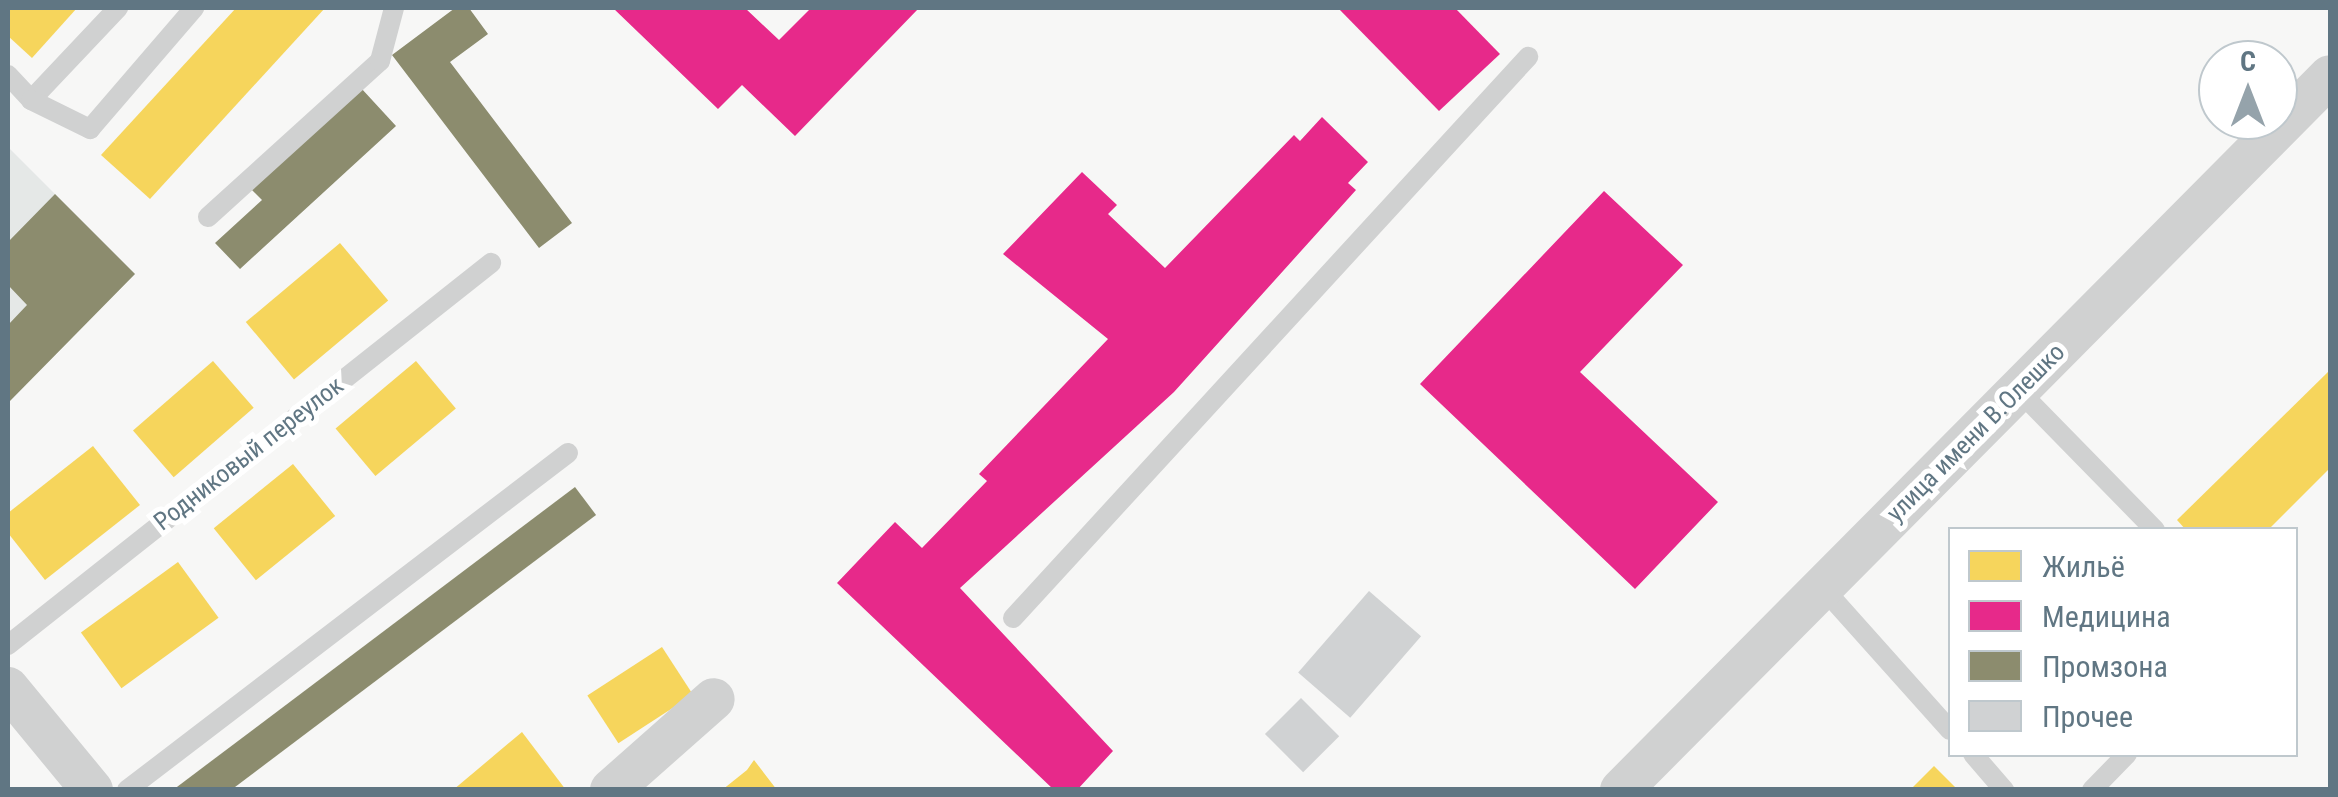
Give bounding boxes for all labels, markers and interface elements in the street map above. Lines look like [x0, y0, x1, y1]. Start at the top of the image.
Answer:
north arrow [2198, 40, 2298, 140]
text: С [2240, 45, 2256, 78]
street label: улица имени В.Олешко [1881, 338, 2071, 528]
street label: Родниковый переулок [148, 371, 350, 537]
legend [1948, 527, 2298, 757]
text: Жильё [2042, 549, 2125, 584]
text: Медицина [2042, 599, 2171, 634]
text: Промзона [2042, 649, 2168, 684]
text: Прочее [2042, 699, 2133, 734]

